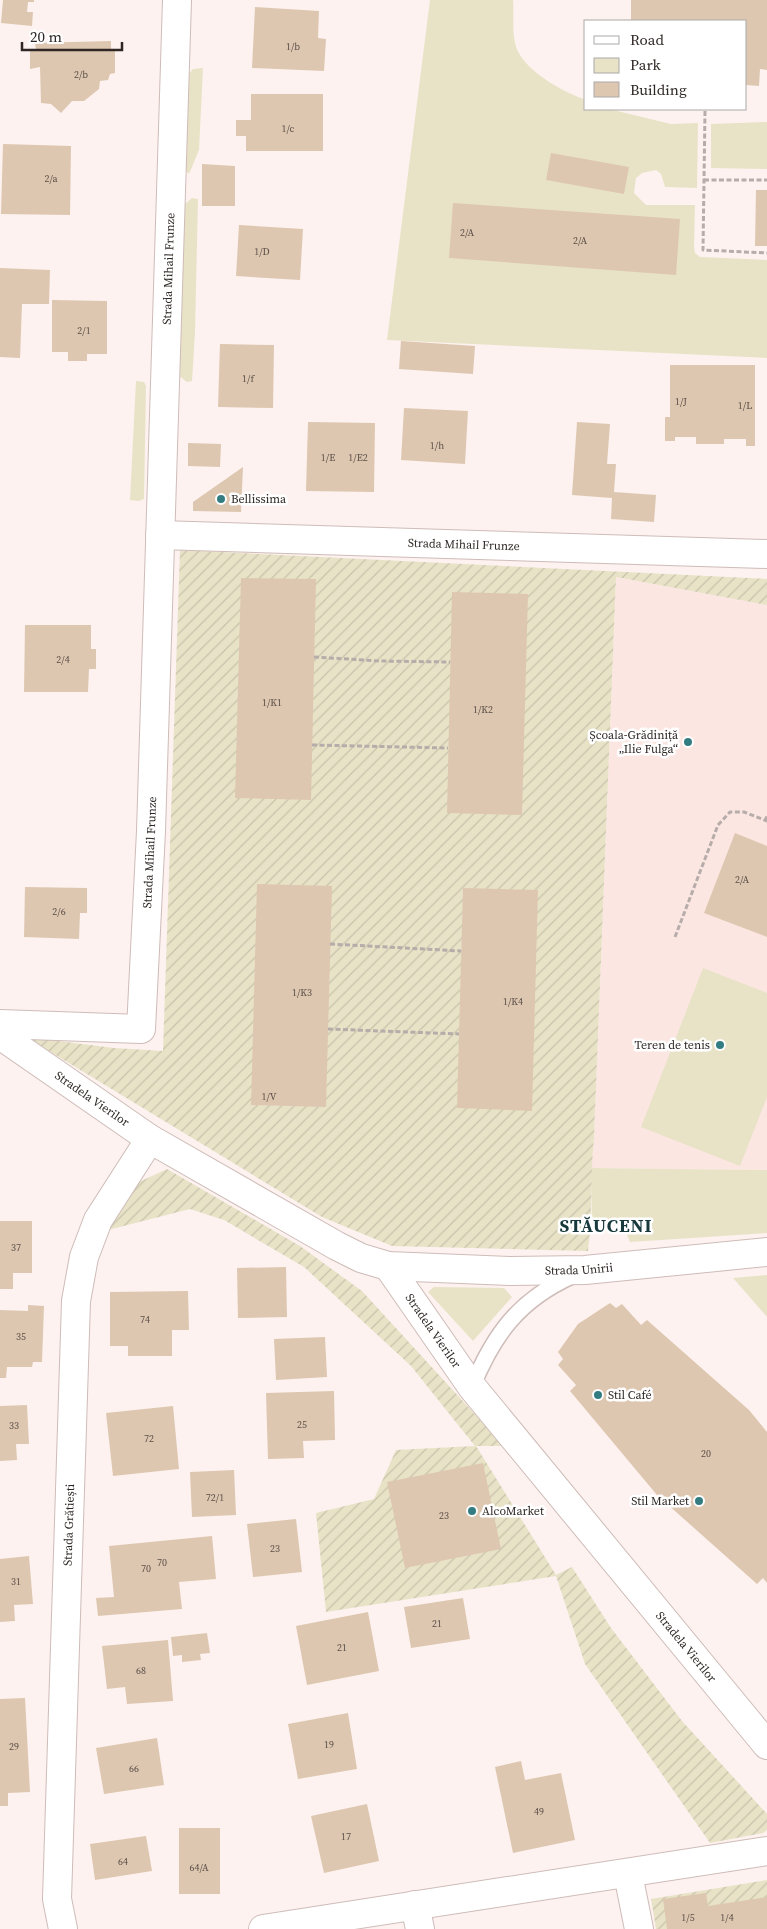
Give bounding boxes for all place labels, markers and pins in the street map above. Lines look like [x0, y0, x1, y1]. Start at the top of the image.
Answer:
place label: Bellissima [231, 491, 287, 507]
marker: Bellissima [215, 493, 227, 505]
place label: Școala-Grădiniță „Ilie Fulga“ [590, 727, 679, 757]
marker: Școala-Grădiniță „Ilie Fulga“ [682, 736, 694, 748]
place label: Teren de tenis [635, 1037, 710, 1053]
marker: Teren de tenis [714, 1039, 726, 1051]
place label: Stil Café [608, 1387, 652, 1403]
marker: Stil Café [592, 1389, 604, 1401]
place label: Stil Market [631, 1493, 689, 1509]
marker: Stil Market [693, 1495, 705, 1507]
place label: AlcoMarket [482, 1503, 544, 1519]
marker: AlcoMarket [466, 1505, 478, 1517]

